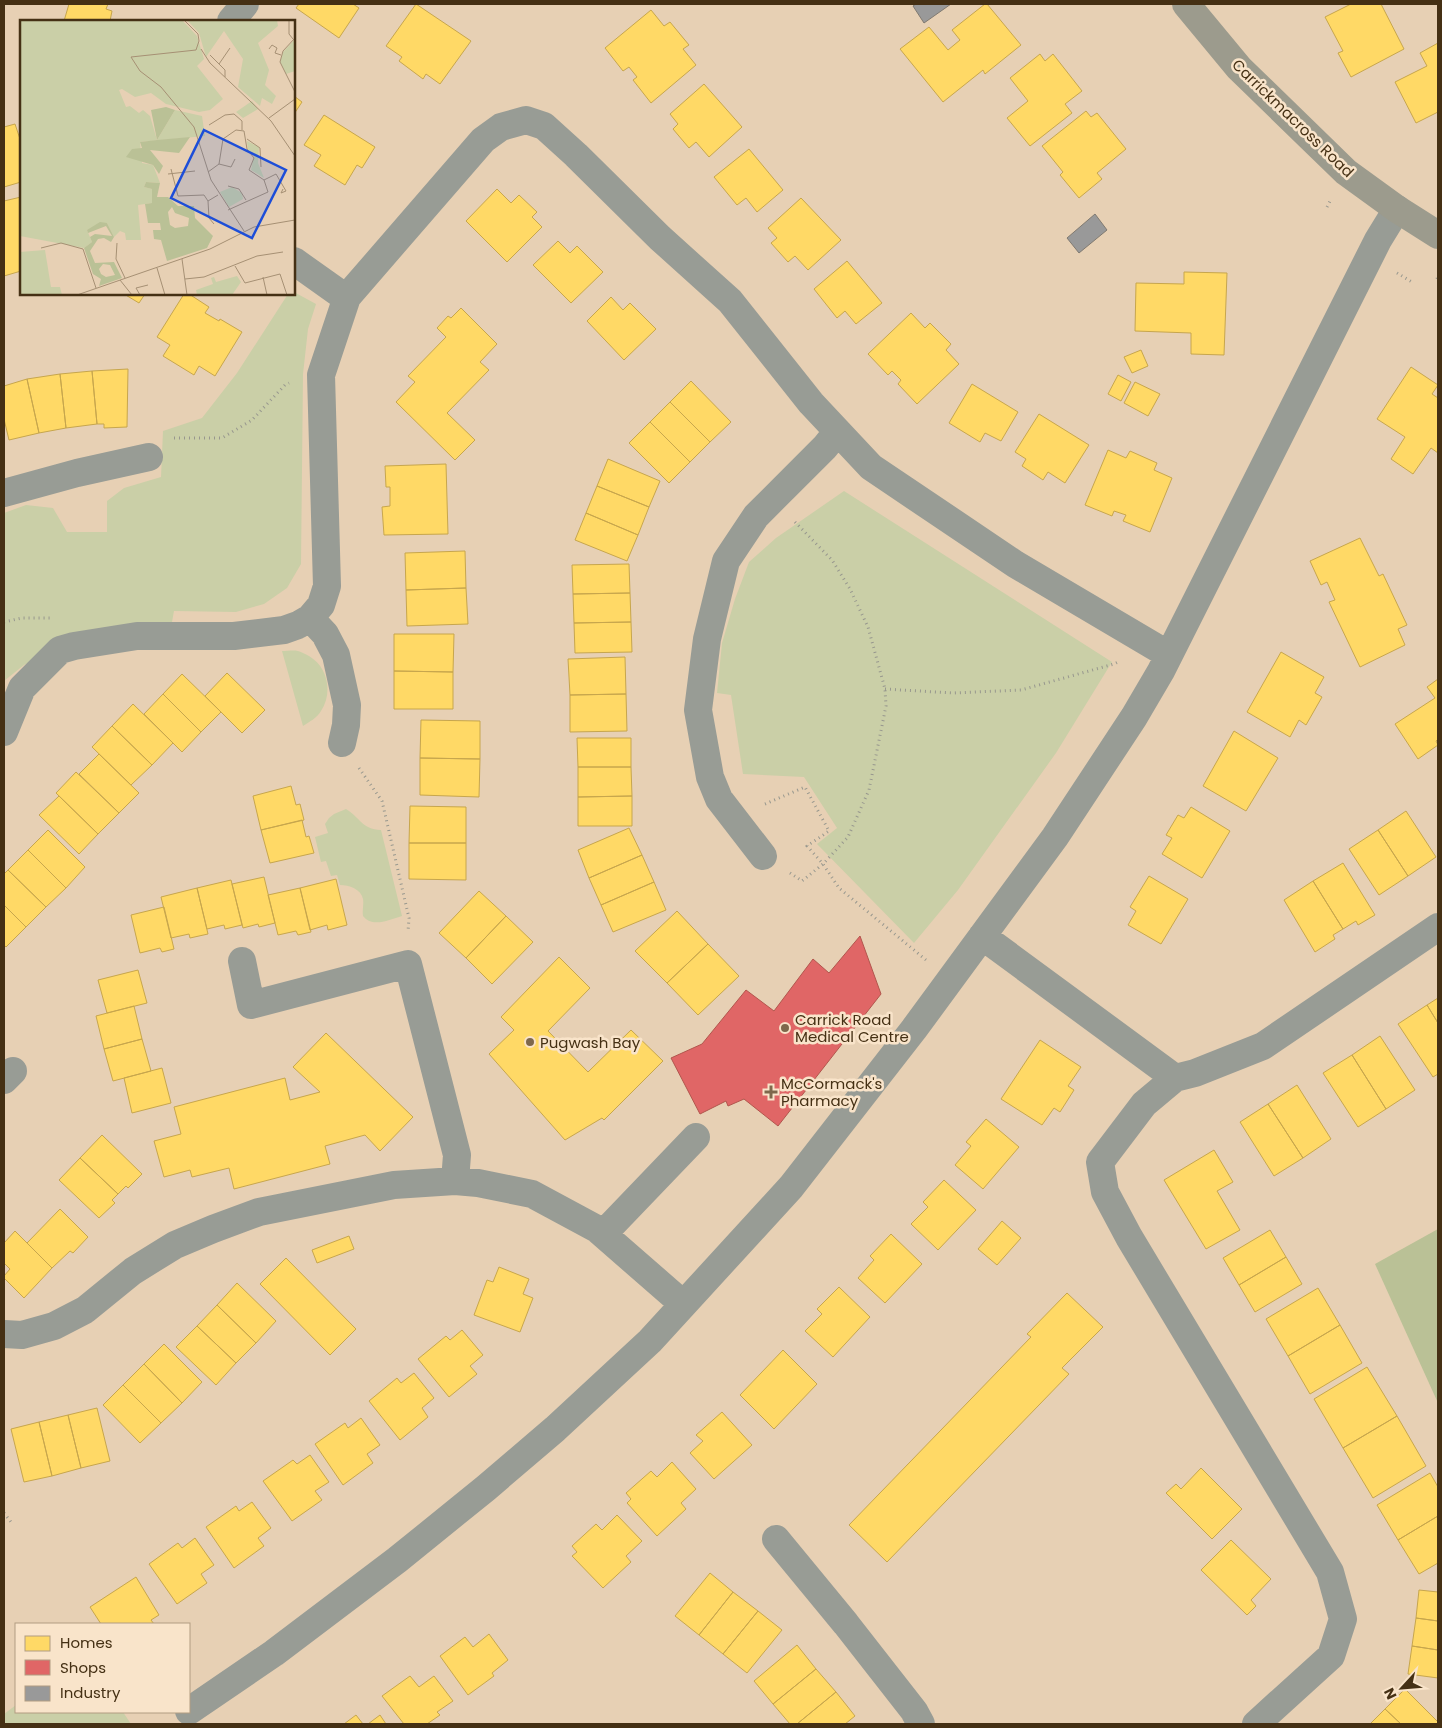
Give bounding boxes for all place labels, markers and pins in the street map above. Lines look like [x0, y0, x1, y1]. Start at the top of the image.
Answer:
place label: Carrick Road Medical Centre [795, 1009, 909, 1047]
marker: Carrick Road Medical Centre [779, 1022, 791, 1034]
place label: Pugwash Bay [540, 1032, 641, 1053]
marker: Pugwash Bay [524, 1036, 536, 1048]
place label: McCormack's Pharmacy [781, 1073, 883, 1111]
marker: McCormack's Pharmacy [765, 1086, 777, 1098]

